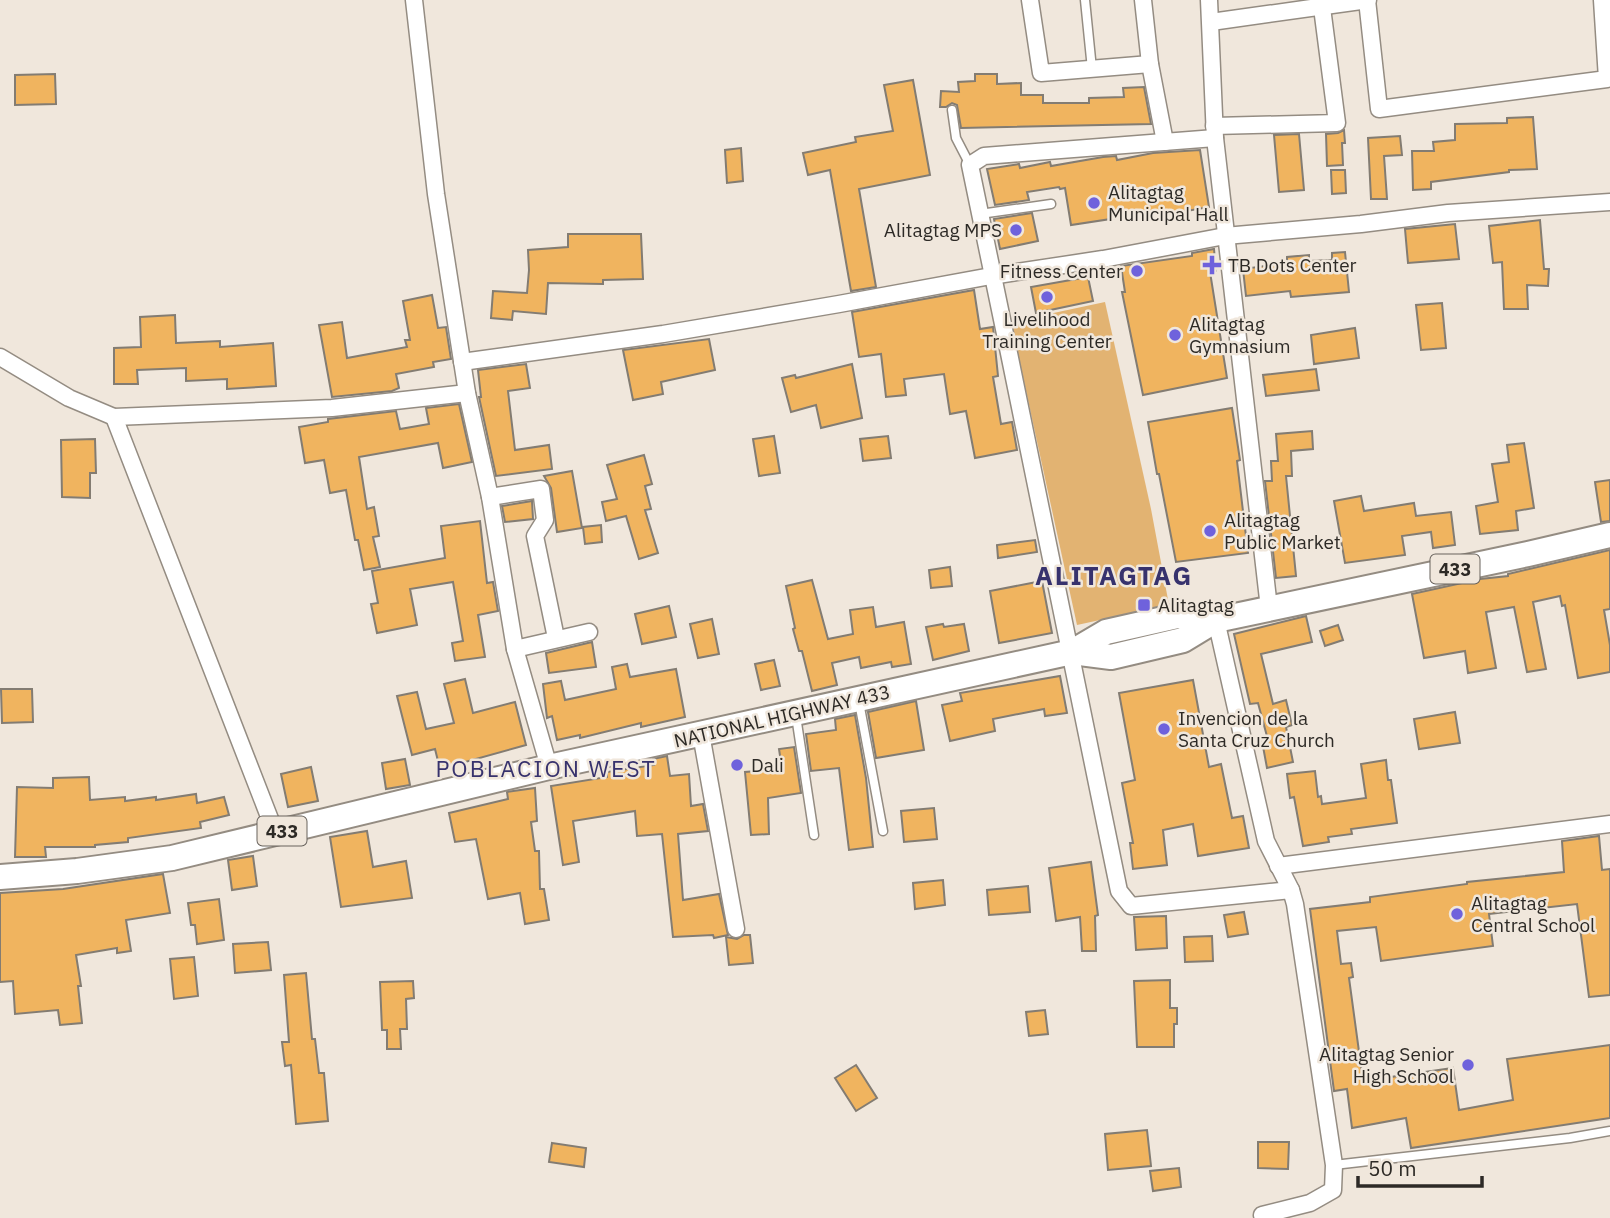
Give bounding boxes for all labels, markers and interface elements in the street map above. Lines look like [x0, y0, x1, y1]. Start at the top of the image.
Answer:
place label: Alitagtag Municipal Hall [1108, 180, 1229, 226]
marker: Alitagtag Municipal Hall [1086, 195, 1102, 211]
place label: Alitagtag MPS [884, 218, 1002, 242]
marker: Alitagtag MPS [1008, 222, 1024, 238]
place label: TB Dots Center [1228, 253, 1357, 277]
marker: TB Dots Center [1202, 255, 1222, 275]
place label: Fitness Center [1000, 259, 1123, 283]
marker: Fitness Center [1129, 263, 1145, 279]
marker: Livelihood Training Center [1039, 289, 1055, 305]
place label: Livelihood Training Center [982, 307, 1112, 353]
place label: Alitagtag Gymnasium [1189, 312, 1291, 358]
marker: Alitagtag Gymnasium [1167, 327, 1183, 343]
place label: Alitagtag Public Market [1224, 508, 1341, 554]
marker: Alitagtag Public Market [1202, 523, 1218, 539]
road number: 433 [1430, 554, 1480, 584]
district label: ALITAGTAG [1035, 558, 1193, 592]
place label: Alitagtag [1158, 593, 1234, 617]
marker: Alitagtag [1136, 597, 1152, 613]
street label: NATIONAL HIGHWAY 433 [671, 679, 893, 753]
place label: Invencion de la Santa Cruz Church [1178, 706, 1335, 752]
marker: Invencion de la Santa Cruz Church [1156, 721, 1172, 737]
district label: POBLACION WEST [435, 753, 657, 783]
place label: Dali [751, 753, 784, 777]
marker: Dali [729, 757, 745, 773]
road number: 433 [258, 816, 306, 846]
place label: Alitagtag Central School [1471, 891, 1595, 937]
marker: Alitagtag Central School [1449, 906, 1465, 922]
place label: Alitagtag Senior High School [1319, 1042, 1454, 1088]
marker: Alitagtag Senior High School [1460, 1057, 1476, 1073]
scale bar [1358, 1144, 1482, 1188]
text: 50 m [1368, 1154, 1417, 1182]

